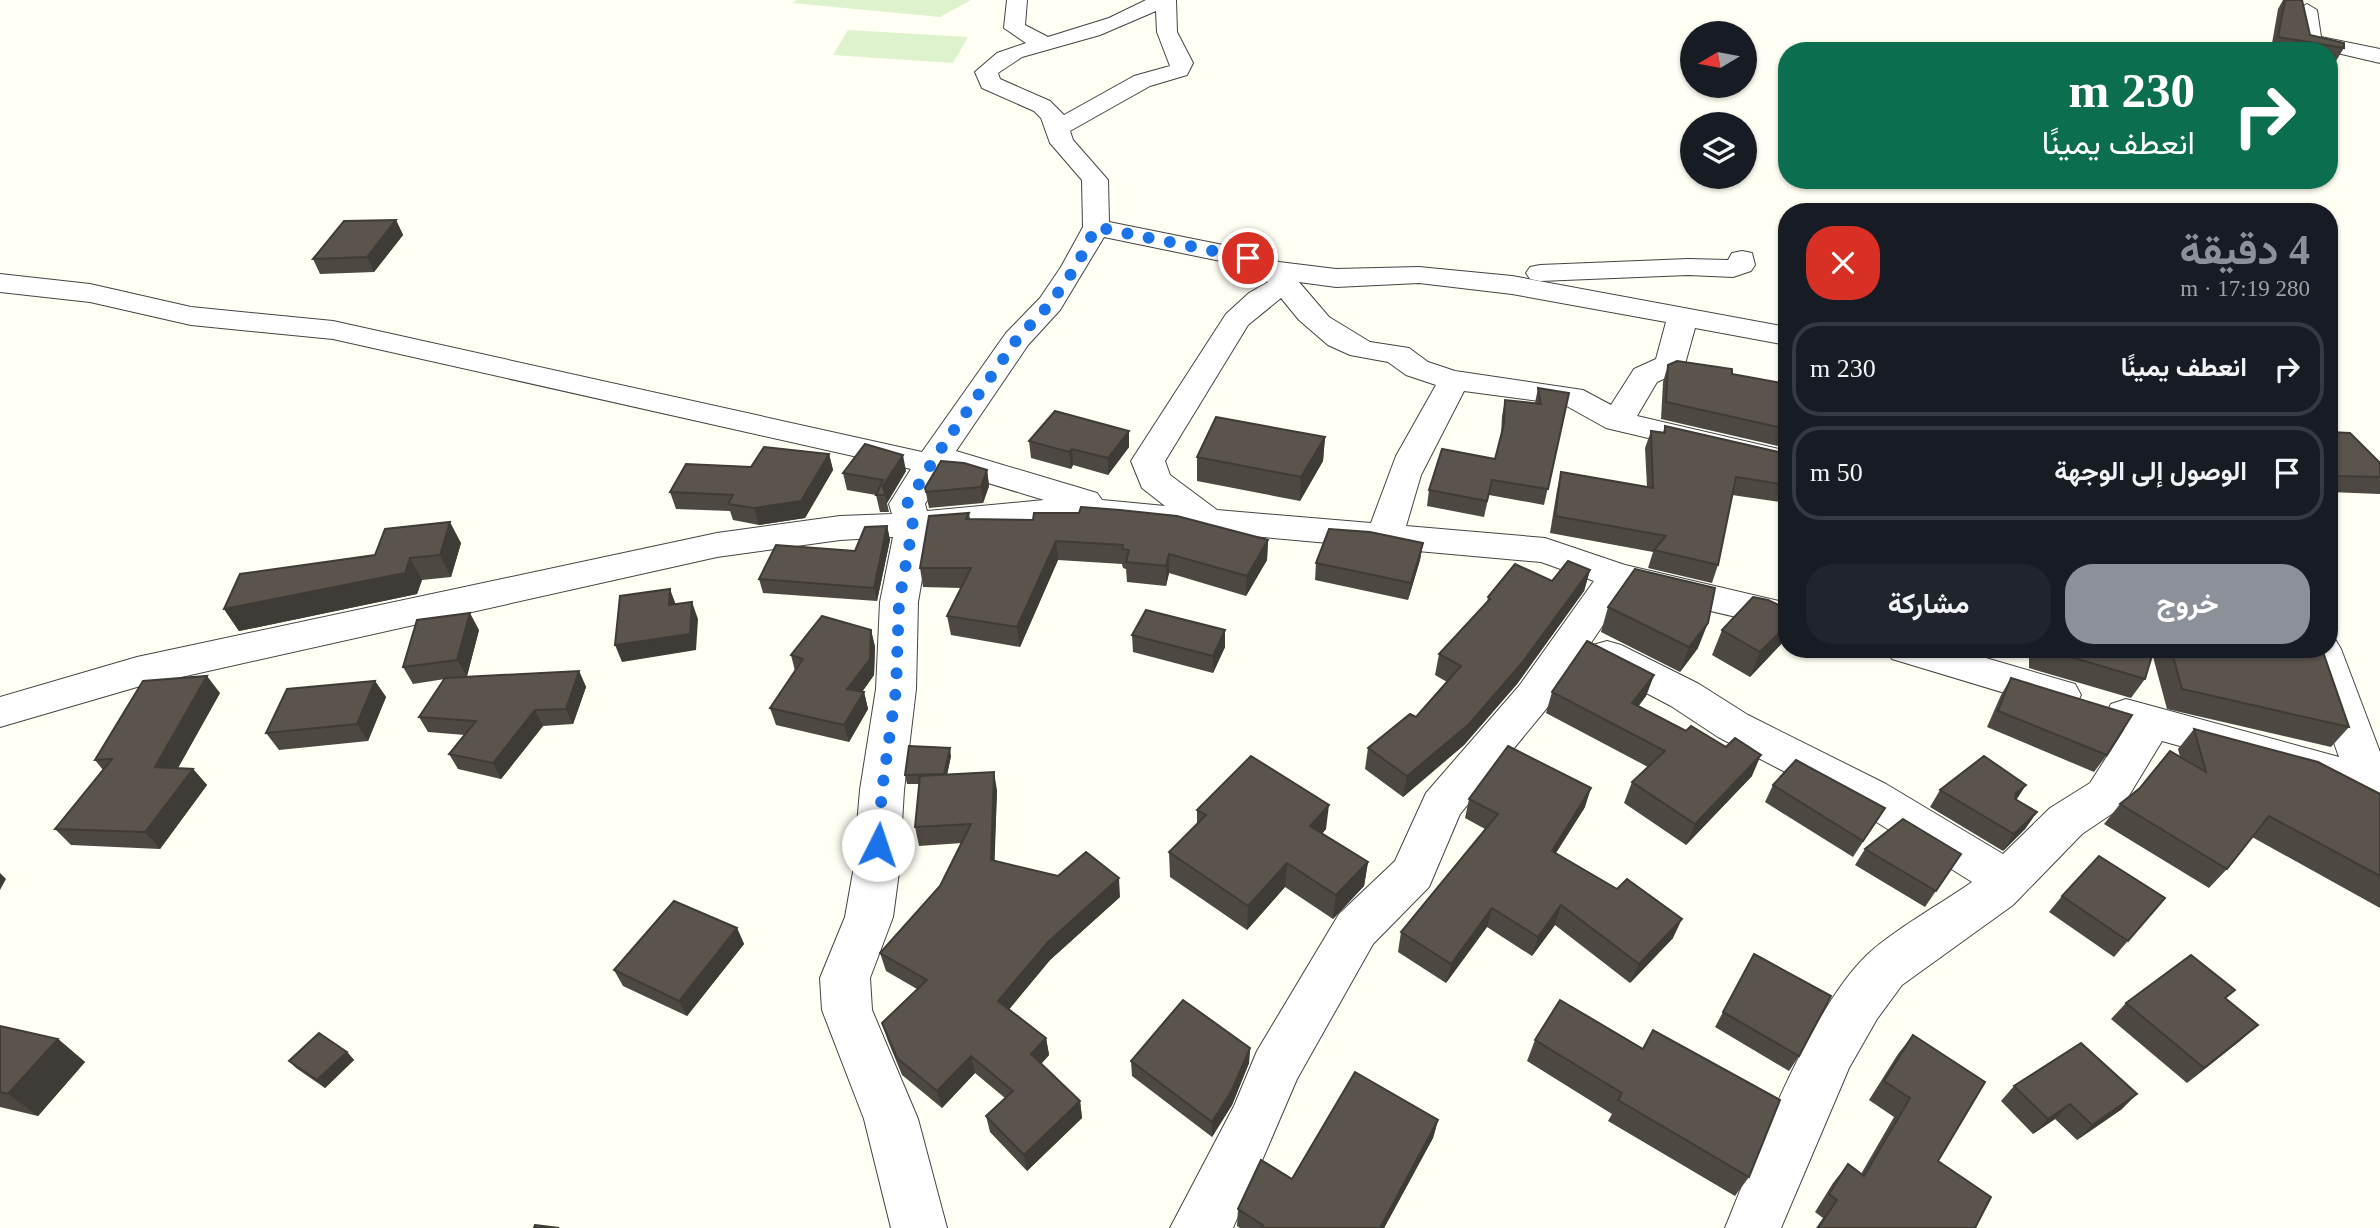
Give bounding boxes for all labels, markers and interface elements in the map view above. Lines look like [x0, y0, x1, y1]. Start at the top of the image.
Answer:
north arrow [1680, 21, 1757, 98]
map controls [1680, 21, 1757, 189]
text: 230 m [2068, 63, 2195, 118]
icon: right [2219, 70, 2310, 161]
button: layers [1680, 112, 1757, 189]
text: انعطف يمينًا [2042, 125, 2195, 161]
button: close [1806, 226, 1880, 300]
text: 4 دقيقة [2179, 227, 2310, 273]
pin [1218, 228, 1278, 288]
icon: arrive [1229, 239, 1267, 277]
text: 280 m · 17:19 [2180, 276, 2310, 301]
icon: right [2268, 350, 2306, 388]
text: انعطف يمينًا [2121, 353, 2247, 382]
text: 230 m [1810, 354, 1876, 383]
icon: arrive [2268, 454, 2306, 492]
text: الوصول إلى الوجهة [2054, 457, 2247, 486]
text: 50 m [1810, 458, 1863, 487]
button: مشاركة [1806, 564, 2051, 644]
button: خروج [2065, 564, 2310, 644]
position arrow [841, 808, 915, 882]

